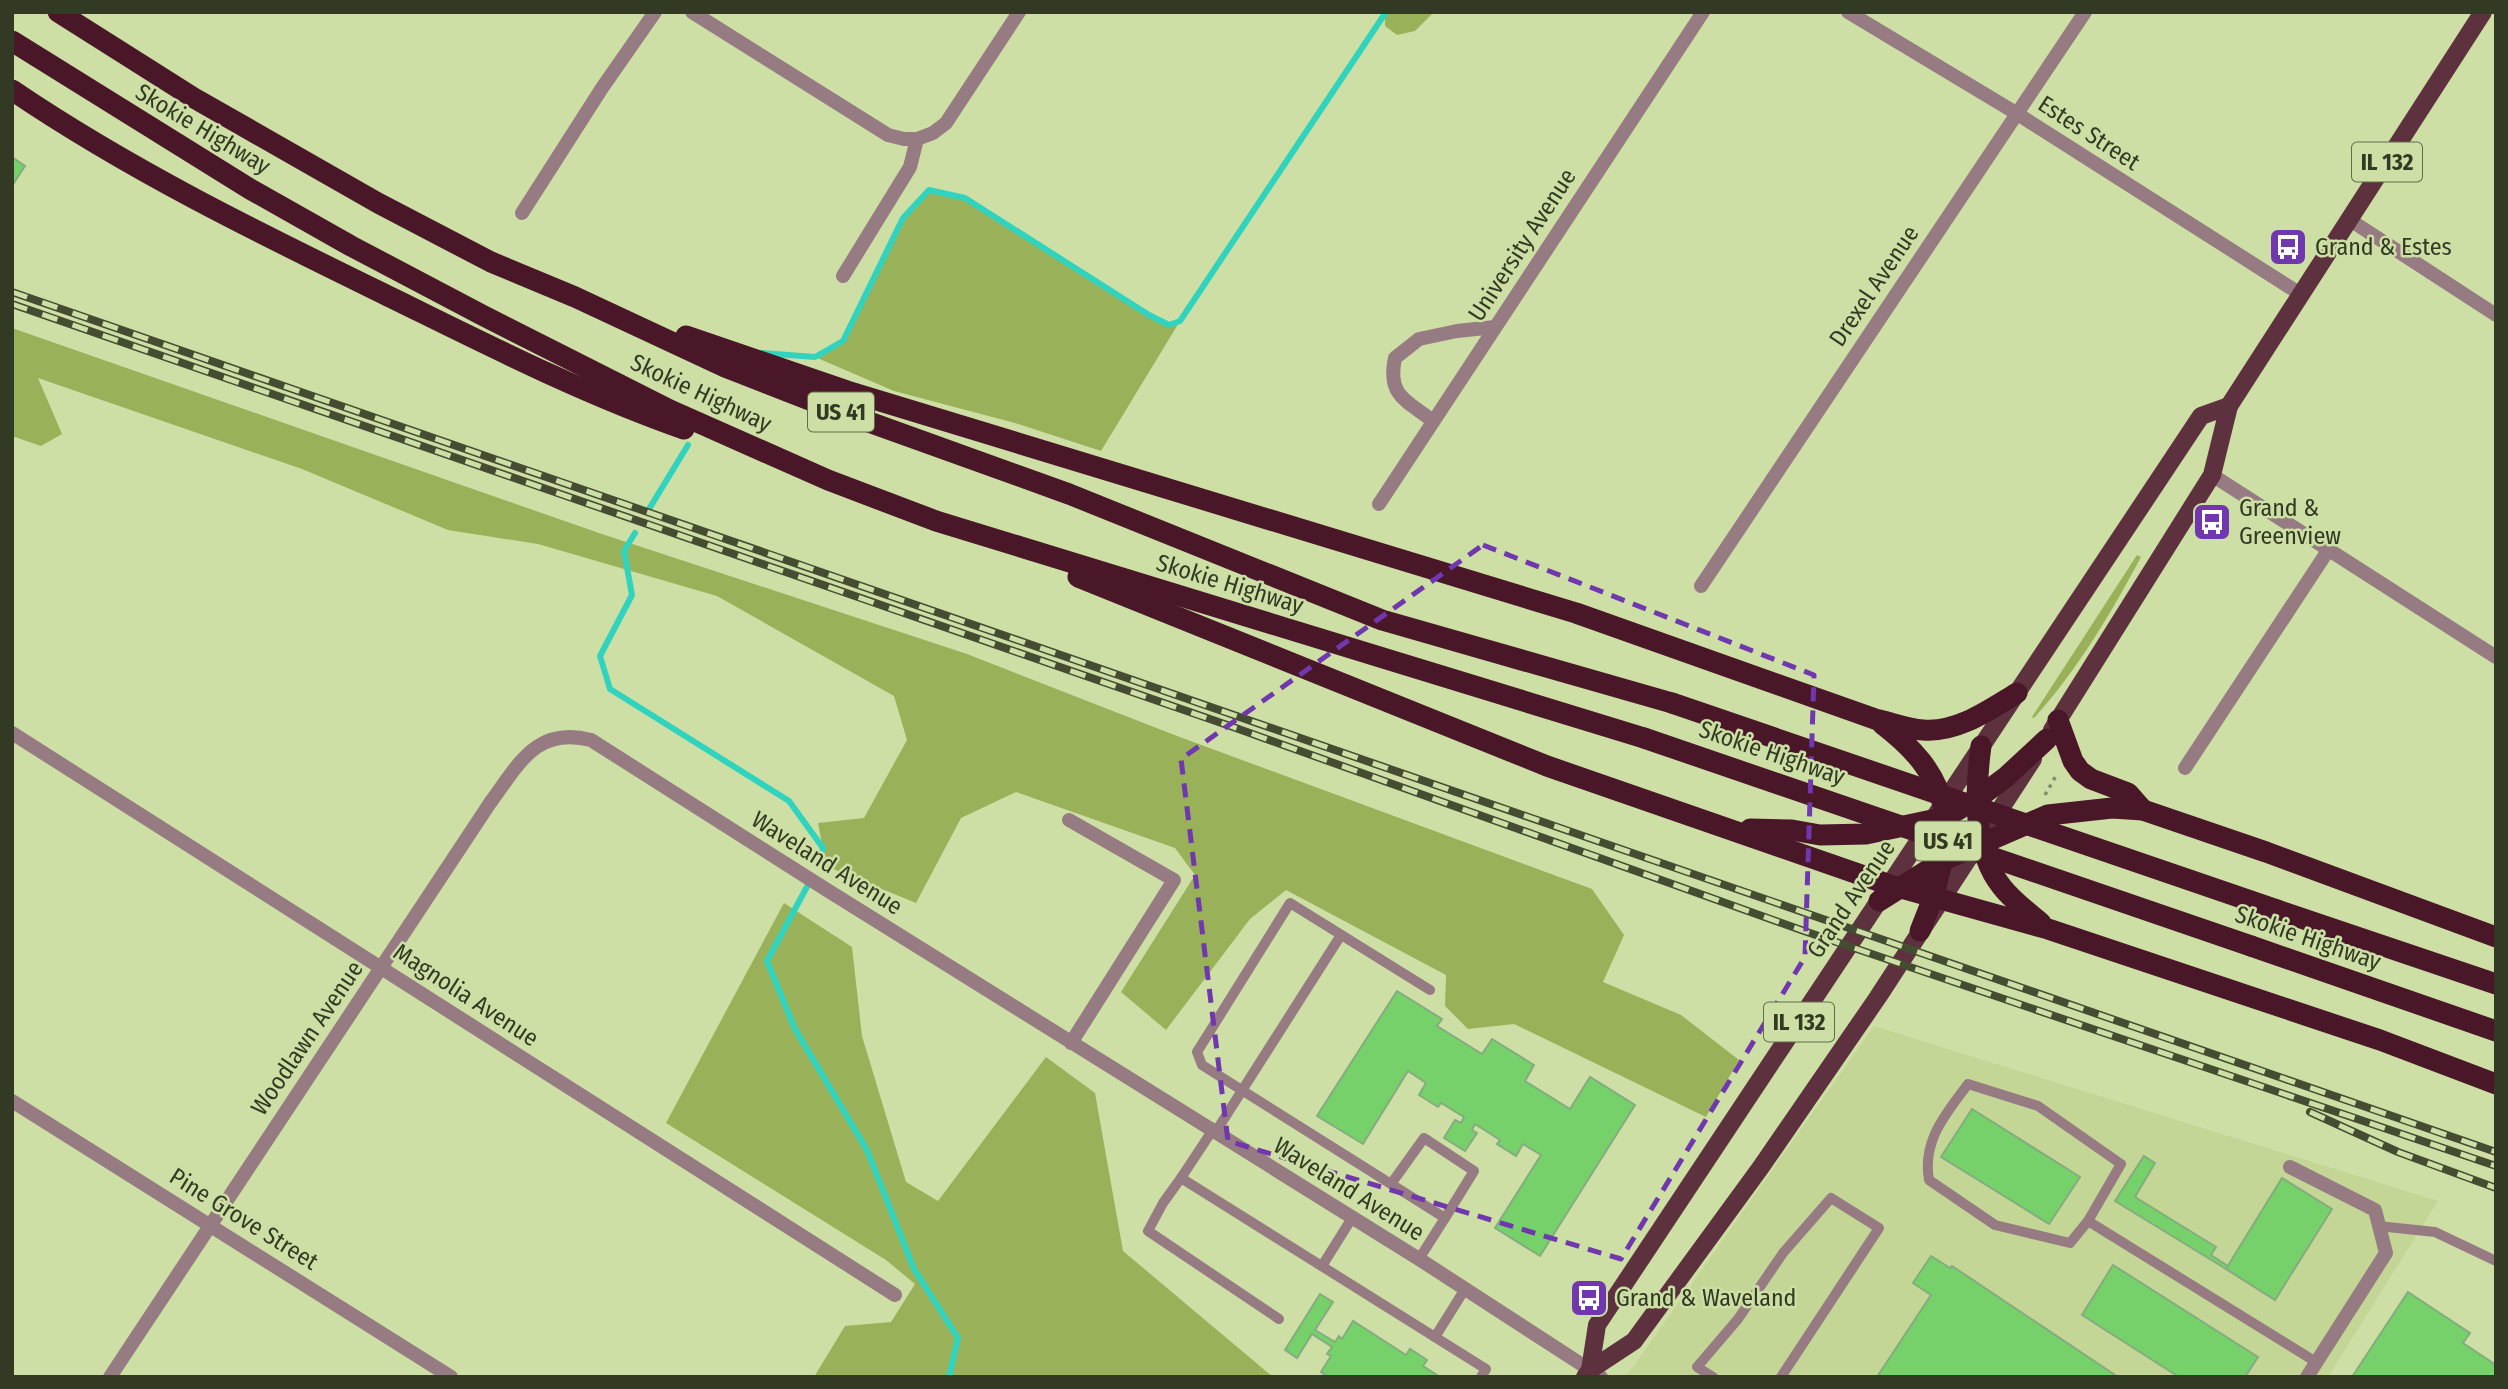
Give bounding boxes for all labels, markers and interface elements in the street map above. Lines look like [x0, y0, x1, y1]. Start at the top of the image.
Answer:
street label: Skokie Highway [131, 78, 276, 180]
street label: Estes Street [2033, 90, 2145, 176]
road number: IL 132 [2352, 142, 2422, 182]
street label: University Avenue [1462, 164, 1582, 326]
street label: Drexel Avenue [1823, 220, 1925, 352]
bus stop icon: Grand & Estes [2267, 226, 2309, 268]
place label: Grand & Estes [2315, 233, 2452, 261]
street label: Skokie Highway [626, 348, 776, 438]
road number: US 41 [808, 392, 874, 432]
place label: Grand & Greenview [2239, 494, 2341, 550]
bus stop icon: Grand & Greenview [2191, 501, 2233, 543]
street label: Skokie Highway [1153, 548, 1307, 620]
street label: Skokie Highway [1695, 715, 1849, 791]
street label: Waveland Avenue [747, 805, 907, 921]
road number: US 41 [1915, 821, 1981, 860]
street label: Grand Avenue [1801, 835, 1901, 963]
street label: Skokie Highway [2231, 900, 2385, 976]
street label: Magnolia Avenue [388, 938, 544, 1052]
street label: Woodlawn Avenue [245, 956, 369, 1120]
road number: IL 132 [1764, 1002, 1834, 1042]
street label: Waveland Avenue [1269, 1131, 1429, 1247]
street label: Pine Grove Street [165, 1162, 324, 1276]
bus stop icon: Grand & Waveland [1568, 1277, 1610, 1319]
place label: Grand & Waveland [1616, 1284, 1796, 1312]

